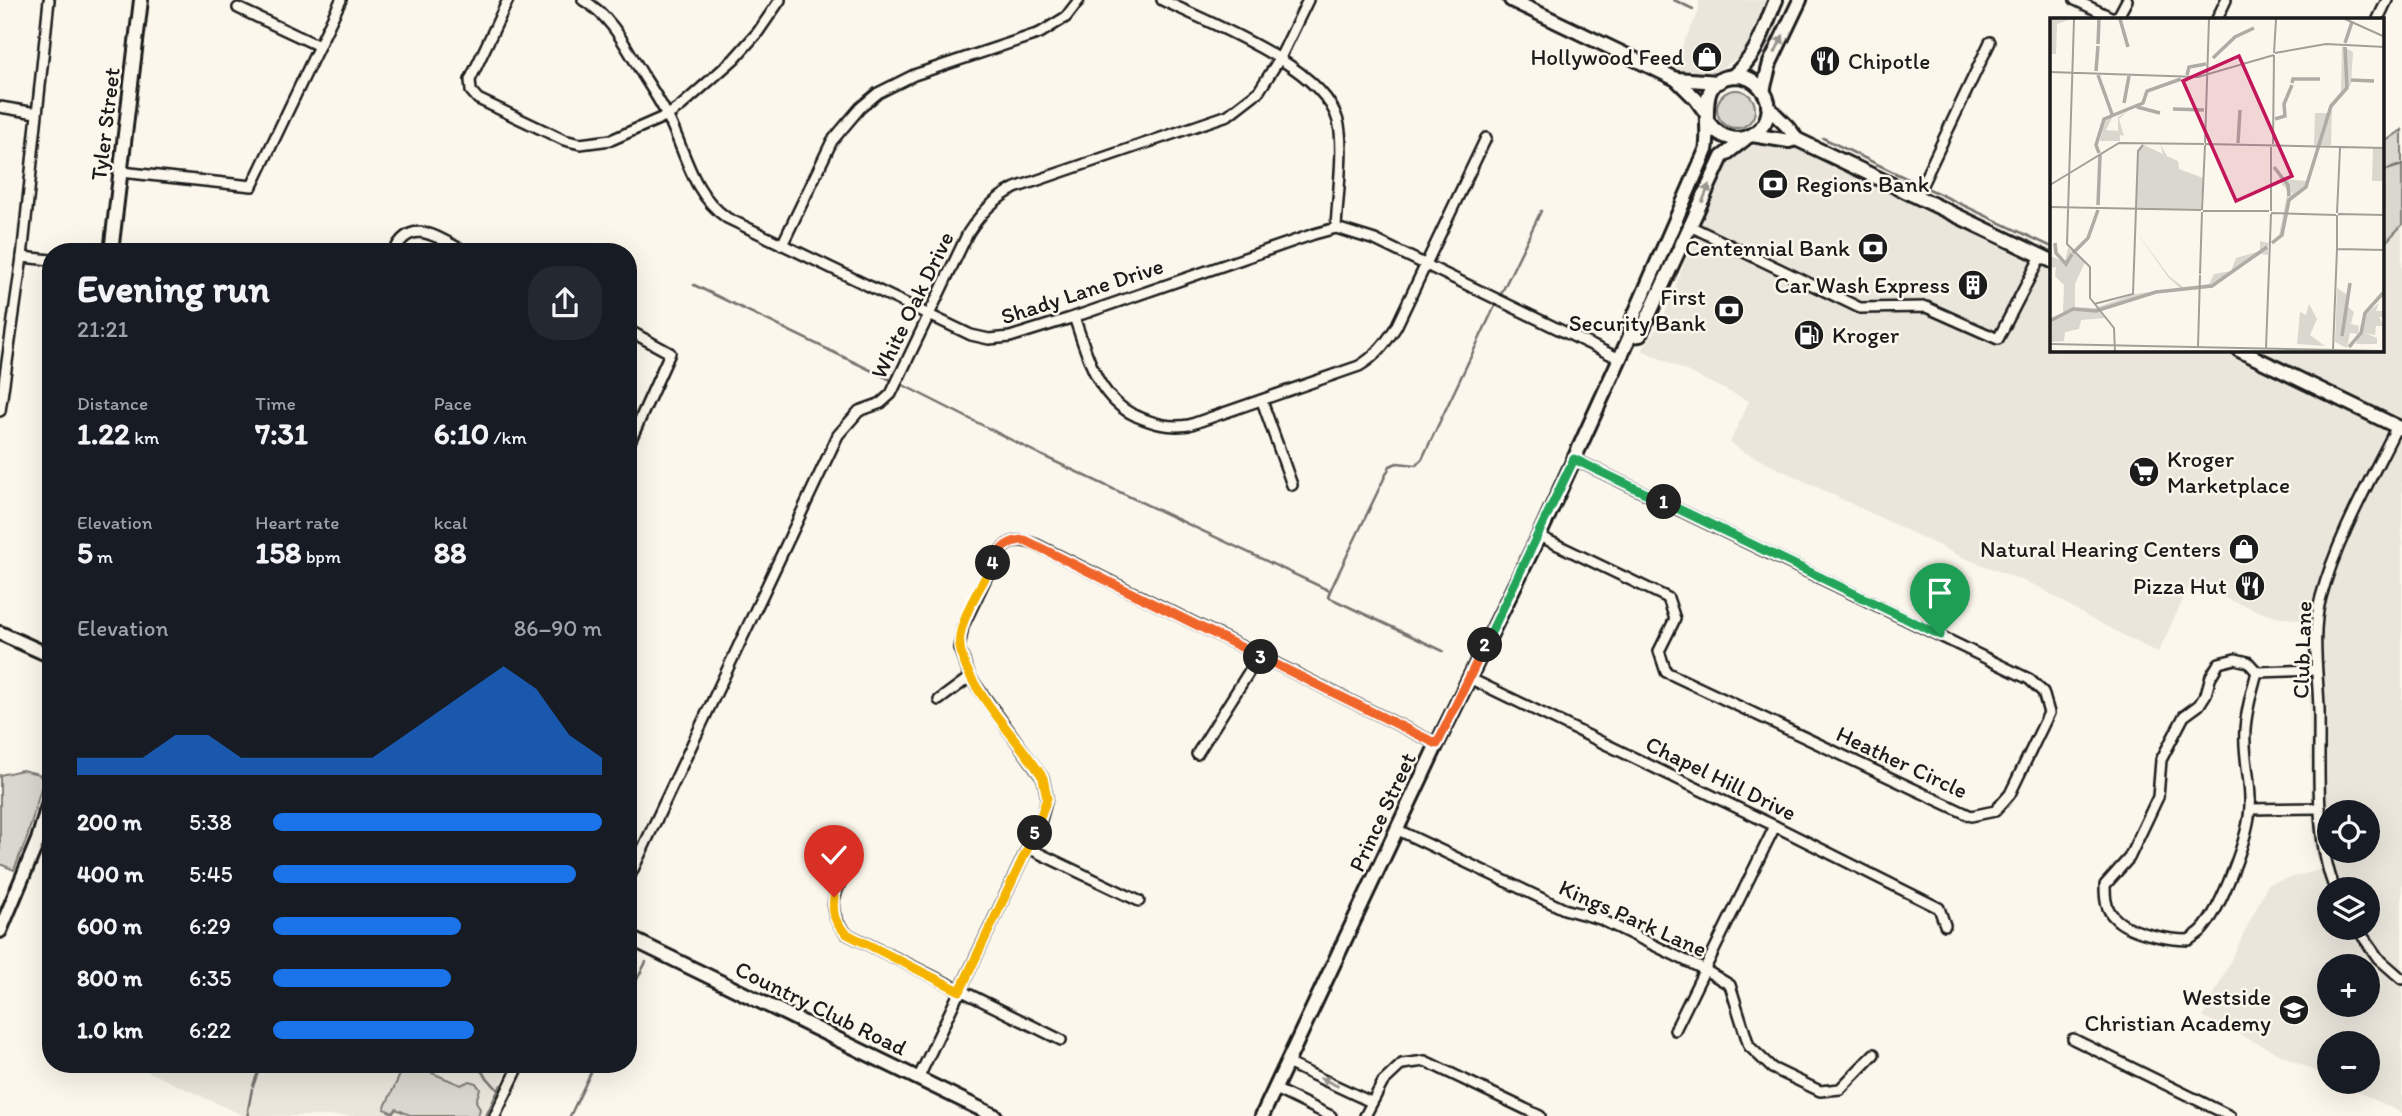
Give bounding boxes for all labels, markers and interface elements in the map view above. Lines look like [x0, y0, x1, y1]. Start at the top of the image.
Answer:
inset map [2050, 18, 2384, 352]
one-way arrow [1773, 34, 1784, 54]
shop icon: Hollywood Feed [1690, 40, 1724, 74]
place label: Hollywood Feed [1530, 43, 1684, 71]
restaurant icon: Chipotle [1808, 44, 1842, 78]
place label: Chipotle [1848, 47, 1930, 75]
street label: Tyler Street [84, 65, 126, 182]
bank icon: Regions Bank [1756, 167, 1790, 201]
place label: Regions Bank [1796, 170, 1930, 198]
one-way arrow [1701, 182, 1712, 203]
street label: White Oak Drive [864, 227, 960, 383]
bank icon: Centennial Bank [1856, 231, 1890, 265]
place label: Centennial Bank [1685, 234, 1850, 262]
street label: Shady Lane Drive [997, 252, 1167, 330]
text: Evening run [77, 266, 270, 312]
button: share [528, 266, 602, 340]
building icon: Car Wash Express [1956, 268, 1990, 302]
place label: Car Wash Express [1775, 271, 1950, 299]
place label: First Security Bank [1569, 283, 1706, 337]
bank icon: First Security Bank [1712, 293, 1746, 327]
text: 21:21 [77, 315, 128, 343]
fuel station icon: Kroger [1792, 318, 1826, 352]
place label: Kroger [1832, 321, 1899, 349]
text: Distance [77, 392, 148, 415]
text: Time [255, 392, 296, 415]
text: Pace [434, 392, 472, 415]
text: 1.22 [77, 415, 130, 452]
text: 7:31 [255, 415, 308, 452]
text: 6:10 [434, 415, 489, 452]
text: km [130, 426, 159, 449]
text: /km [489, 426, 527, 449]
place label: Kroger Marketplace [2167, 445, 2290, 499]
supermarket icon: Kroger Marketplace [2127, 455, 2161, 489]
pin: 1 [1646, 484, 1682, 520]
text: 1 [1659, 490, 1668, 513]
text: Elevation [77, 511, 153, 534]
text: Heart rate [255, 511, 339, 534]
text: kcal [434, 511, 467, 534]
shop icon: Natural Hearing Centers [2227, 532, 2261, 566]
text: 5 [77, 534, 93, 571]
text: 158 [255, 534, 301, 571]
text: 88 [434, 534, 467, 571]
place label: Natural Hearing Centers [1980, 535, 2221, 563]
text: m [93, 545, 113, 568]
text: bpm [301, 545, 341, 568]
pin: 4 [976, 546, 1010, 580]
text: 4 [987, 551, 998, 574]
pin [1910, 563, 1970, 635]
restaurant icon: Pizza Hut [2233, 569, 2267, 603]
place label: Pizza Hut [2133, 572, 2227, 600]
icon: arrive [1921, 574, 1959, 612]
street label: Club Lane [2286, 600, 2318, 700]
text: Elevation [77, 614, 168, 642]
text: 86–90 m [514, 614, 602, 642]
pin: 2 [1468, 628, 1502, 662]
text: 2 [1480, 633, 1490, 656]
pin: 3 [1244, 640, 1278, 674]
text: 3 [1255, 645, 1266, 668]
street label: Heather Circle [1832, 719, 1972, 805]
street label: Chapel Hill Drive [1641, 729, 1801, 827]
street label: Prince Street [1342, 748, 1422, 876]
map controls [2317, 800, 2380, 1094]
button: locate [2317, 800, 2380, 863]
text: 200 m [77, 808, 142, 836]
text: 5:38 [189, 808, 232, 836]
pin: 5 [1018, 816, 1052, 850]
text: 5 [1030, 821, 1039, 844]
pin [804, 825, 864, 897]
icon: check [815, 836, 853, 874]
text: 400 m [77, 860, 144, 888]
text: 5:45 [189, 860, 233, 888]
street label: Kings Park Lane [1555, 873, 1711, 963]
button: layers [2317, 877, 2380, 940]
text: 600 m [77, 912, 142, 940]
text: 6:29 [189, 912, 231, 940]
street label: Country Club Road [731, 954, 912, 1062]
button: + [2317, 954, 2380, 1017]
text: 800 m [77, 964, 142, 992]
text: 6:35 [189, 964, 231, 992]
place label: Westside Christian Academy [2085, 983, 2271, 1037]
school or university icon: Westside Christian Academy [2277, 993, 2311, 1027]
text: 1.0 km [77, 1016, 143, 1044]
text: 6:22 [189, 1016, 231, 1044]
button: − [2317, 1031, 2380, 1094]
one-way arrow [1319, 1076, 1339, 1088]

